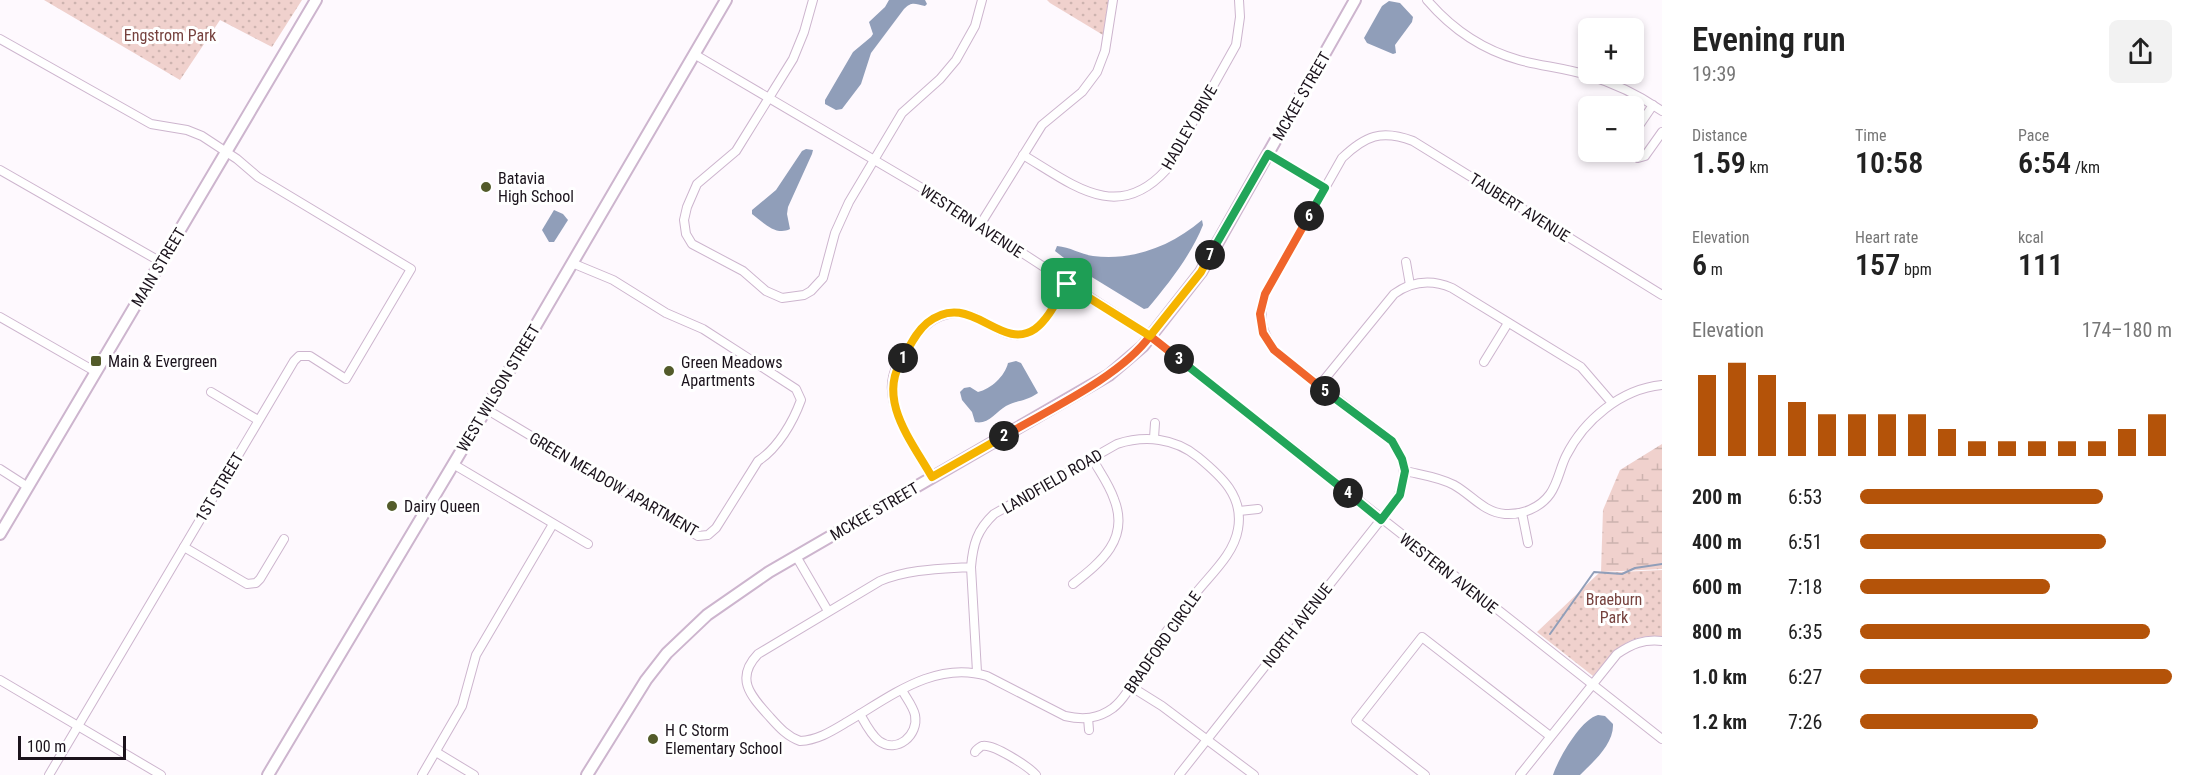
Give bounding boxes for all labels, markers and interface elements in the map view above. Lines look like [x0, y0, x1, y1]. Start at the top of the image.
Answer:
map controls [1578, 18, 1644, 162]
button: + [1578, 18, 1644, 84]
text: Evening run [1692, 20, 1846, 59]
button: share [2109, 20, 2172, 83]
park label: Engstrom Park [124, 26, 217, 45]
street label: MCKEE STREET [1268, 49, 1334, 144]
text: 19:39 [1692, 62, 1736, 86]
street label: HADLEY DRIVE [1158, 81, 1221, 173]
button: − [1578, 96, 1644, 162]
text: Distance [1692, 126, 1747, 145]
text: Time [1855, 126, 1887, 145]
text: Pace [2018, 126, 2049, 145]
text: 1.59 [1692, 145, 1746, 180]
text: 10:58 [1855, 145, 1923, 180]
text: 6:54 [2018, 145, 2071, 180]
text: km [1746, 158, 1769, 177]
text: /km [2071, 158, 2100, 177]
place label: Batavia High School [498, 169, 574, 206]
street label: TAUBERT AVENUE [1466, 169, 1573, 246]
marker: Batavia High School [479, 180, 493, 194]
street label: WESTERN AVENUE [917, 181, 1027, 262]
pin: 6 [1294, 201, 1324, 231]
text: 6 [1305, 206, 1313, 225]
street label: MAIN STREET [127, 224, 189, 310]
text: Elevation [1692, 228, 1750, 247]
text: Heart rate [1855, 228, 1918, 247]
text: kcal [2018, 228, 2044, 247]
pin: 7 [1195, 240, 1225, 270]
text: 7 [1206, 245, 1214, 264]
text: 6 [1692, 247, 1707, 282]
text: 157 [1855, 247, 1900, 282]
text: 111 [2018, 247, 2063, 282]
pin [1041, 258, 1092, 309]
text: m [1707, 260, 1723, 279]
text: bpm [1900, 260, 1932, 279]
icon: arrive [1050, 267, 1083, 300]
text: Elevation [1692, 318, 1764, 342]
text: 174–180 m [2082, 318, 2172, 342]
street label: WEST WILSON STREET [453, 321, 544, 455]
pin: 1 [888, 343, 918, 373]
pin: 3 [1164, 344, 1194, 374]
text: 1 [899, 348, 907, 367]
text: 3 [1175, 349, 1183, 368]
place label: Main & Evergreen [108, 352, 217, 371]
place label: Green Meadows Apartments [681, 353, 783, 390]
marker: Main & Evergreen [89, 354, 103, 368]
marker: Green Meadows Apartments [662, 364, 676, 378]
pin: 5 [1310, 376, 1340, 406]
text: 5 [1321, 381, 1329, 400]
pin: 2 [989, 421, 1019, 451]
text: 2 [1000, 426, 1008, 445]
street label: GREEN MEADOW APARTMENT [526, 428, 702, 541]
street label: LANDFIELD ROAD [999, 445, 1106, 518]
street label: 1ST STREET [191, 449, 248, 525]
street label: MCKEE STREET [827, 478, 922, 544]
pin: 4 [1333, 478, 1363, 508]
text: 4 [1344, 483, 1352, 502]
text: 200 m [1692, 485, 1742, 509]
text: 6:53 [1788, 485, 1822, 509]
place label: Dairy Queen [404, 497, 480, 516]
marker: Dairy Queen [385, 499, 399, 513]
street label: WESTERN AVENUE [1396, 529, 1502, 618]
text: 400 m [1692, 530, 1742, 554]
text: 6:51 [1788, 530, 1822, 554]
text: 600 m [1692, 575, 1742, 599]
text: 7:18 [1788, 575, 1822, 599]
street label: NORTH AVENUE [1259, 579, 1336, 671]
street label: BRADFORD CIRCLE [1120, 587, 1205, 697]
park label: Braeburn Park [1586, 590, 1642, 627]
text: 800 m [1692, 620, 1742, 644]
text: 6:35 [1788, 620, 1822, 644]
text: 1.0 km [1692, 665, 1747, 689]
text: 6:27 [1788, 665, 1822, 689]
text: 1.2 km [1692, 710, 1747, 734]
text: 7:26 [1788, 710, 1822, 734]
place label: H C Storm Elementary School [665, 721, 782, 758]
marker: H C Storm Elementary School [646, 732, 660, 746]
scale bar [18, 733, 126, 760]
text: 100 m [27, 737, 66, 756]

